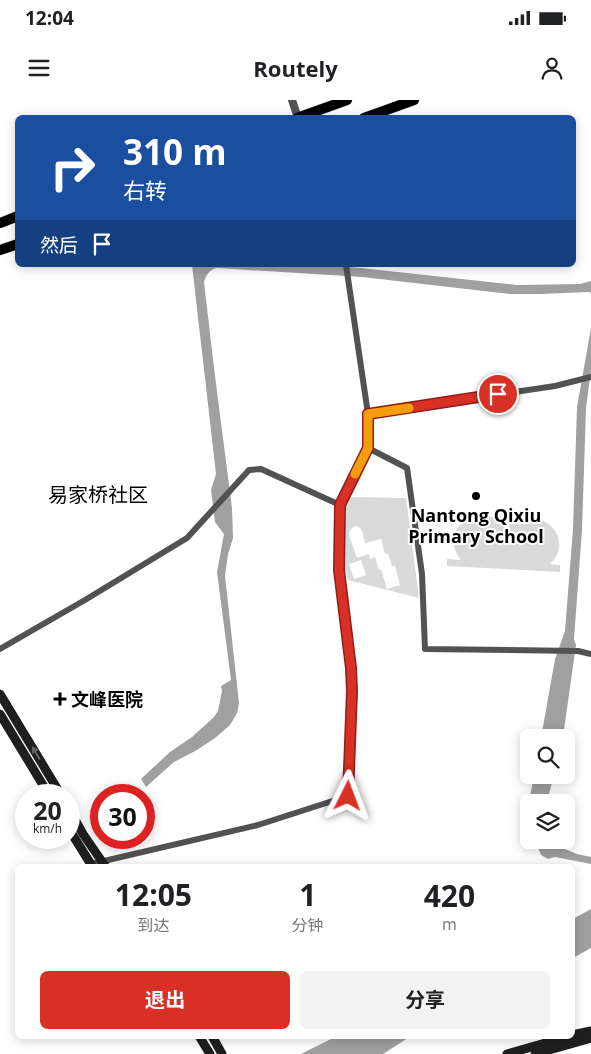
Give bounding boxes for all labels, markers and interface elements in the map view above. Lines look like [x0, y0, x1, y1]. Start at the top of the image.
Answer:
text: 12:04 [25, 5, 74, 31]
text: Routely [253, 53, 338, 83]
icon: menu [25, 54, 53, 82]
icon: person [538, 54, 566, 82]
text: 310 m [123, 128, 227, 175]
icon: right [40, 135, 105, 200]
text: 右转 [123, 175, 167, 205]
icon: arrive [88, 230, 116, 258]
text: 然后 [40, 232, 78, 258]
pin [477, 373, 519, 415]
icon: arrive [484, 380, 512, 408]
district label: 易家桥社区 [48, 481, 148, 508]
marker: Nantong Qixiu Primary School [470, 490, 482, 502]
place label: Nantong Qixiu Primary School [408, 503, 544, 548]
place label: 文峰医院 [71, 687, 143, 711]
marker: 文峰医院 [53, 692, 67, 706]
map controls [520, 729, 575, 849]
button: search [520, 729, 575, 784]
one-way arrow [32, 746, 41, 759]
position arrow [321, 769, 373, 821]
speed limit sign: 30 [90, 784, 155, 849]
text: 20 [33, 793, 62, 827]
button: layers [520, 794, 575, 849]
text: km/h [33, 820, 62, 837]
text: 12:05 [115, 874, 192, 915]
text: 1 [299, 874, 316, 915]
text: 420 [424, 875, 475, 916]
text: m [442, 913, 457, 935]
text: 到达 [137, 914, 169, 936]
text: 分钟 [292, 914, 324, 936]
button: 退出 [40, 971, 290, 1029]
button: 分享 [300, 971, 550, 1029]

